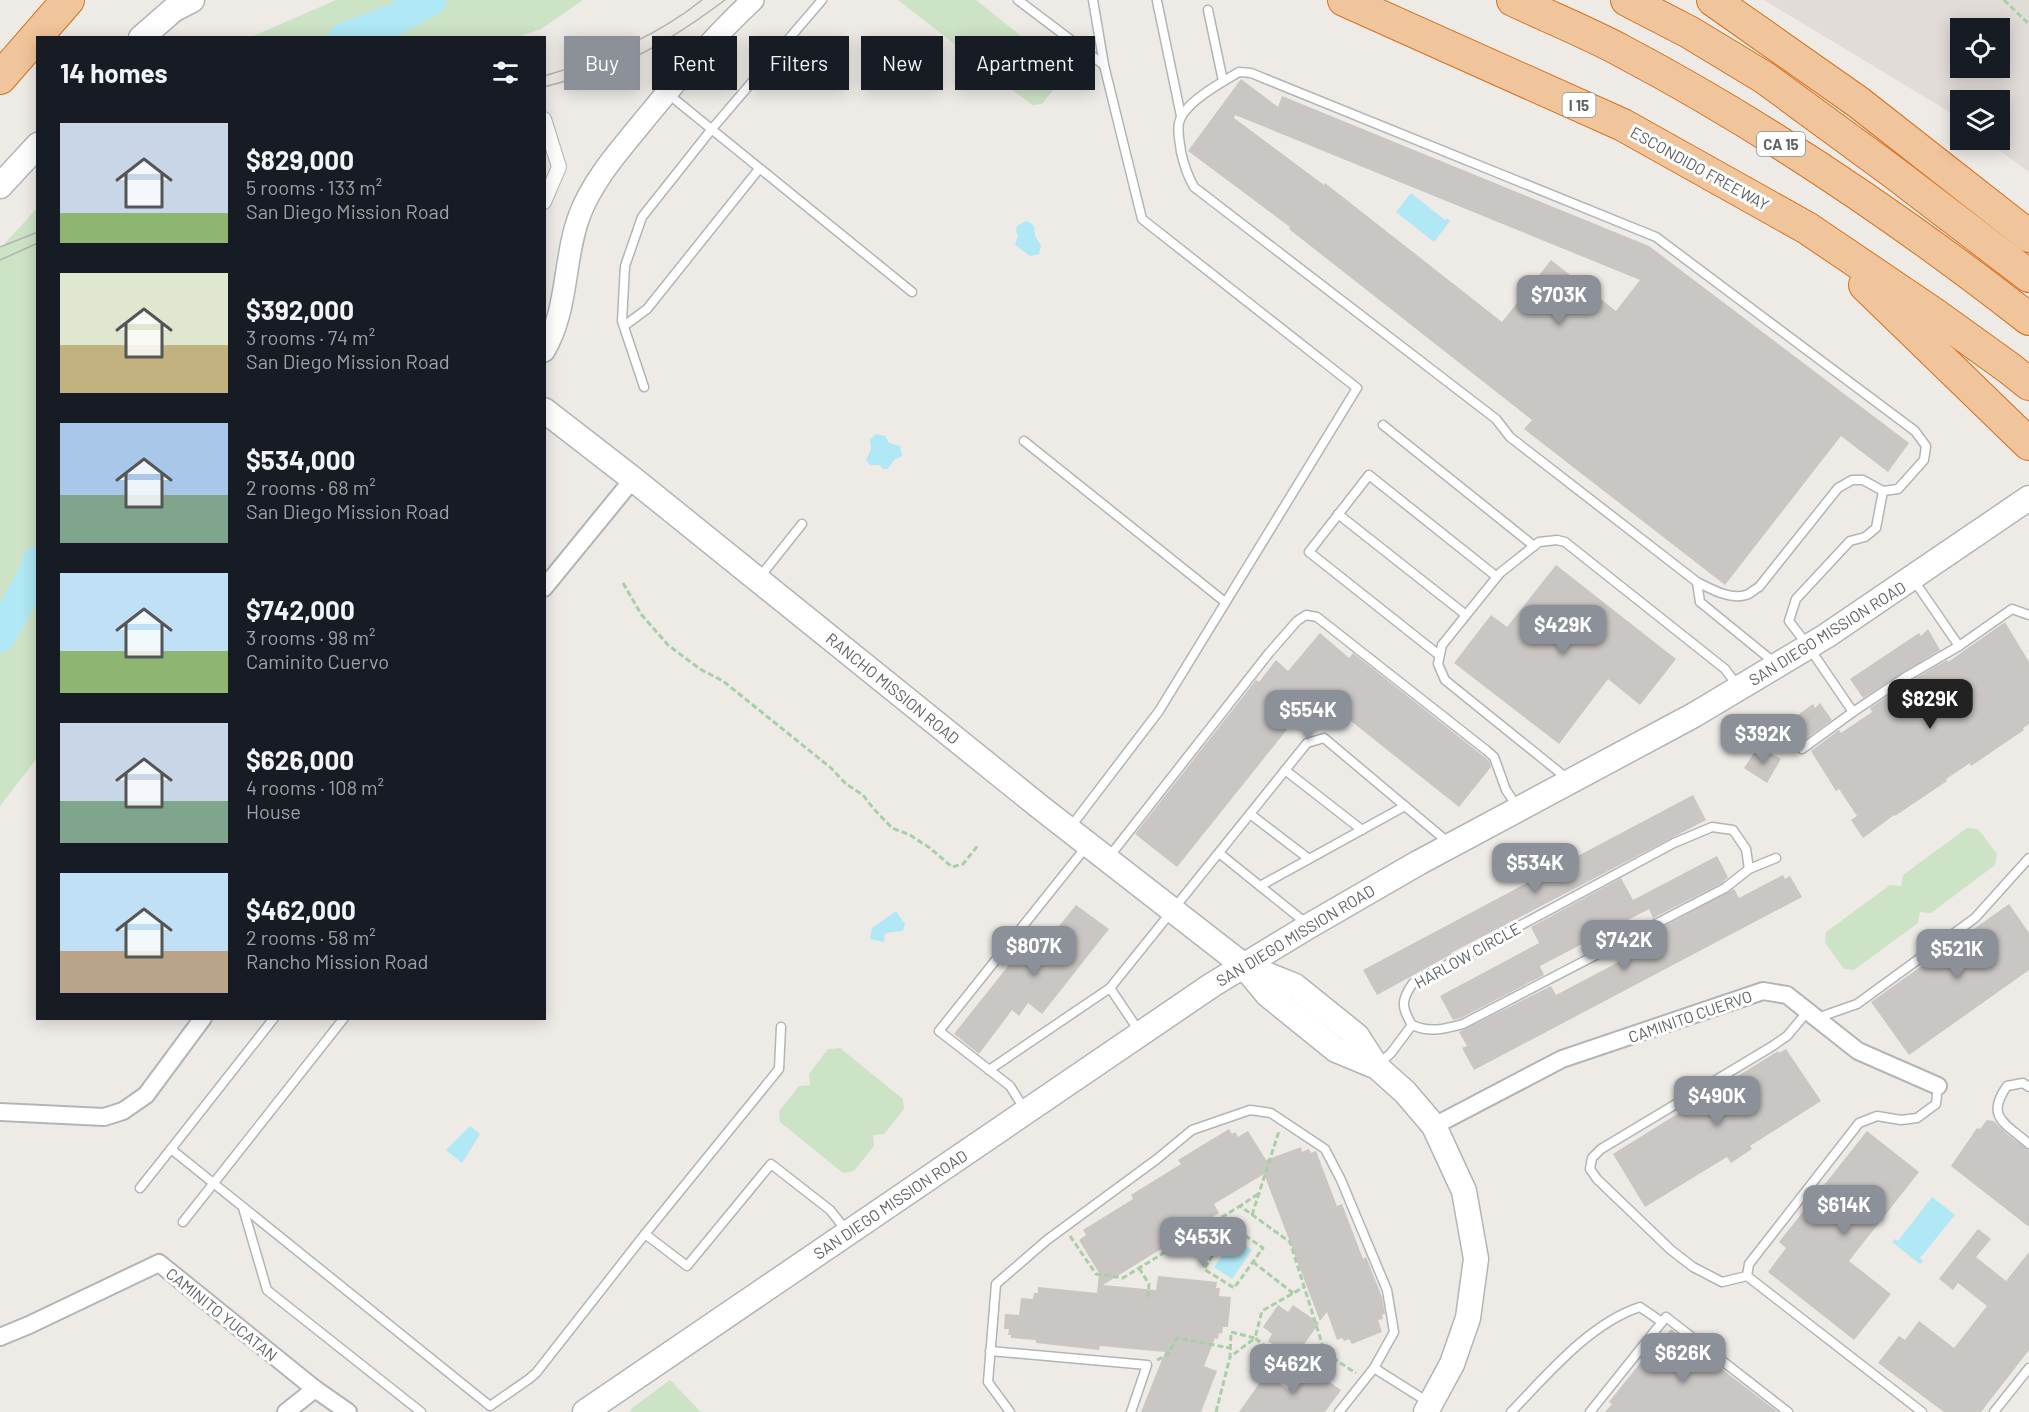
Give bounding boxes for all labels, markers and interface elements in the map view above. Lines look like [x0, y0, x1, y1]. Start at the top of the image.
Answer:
map controls [1950, 18, 2010, 150]
button: locate [1950, 18, 2010, 78]
chip: Buy [564, 36, 640, 90]
chip: Rent [652, 36, 737, 90]
chip: Filters [749, 36, 849, 90]
chip: New [861, 36, 943, 90]
chip: Apartment [955, 36, 1095, 90]
icon: filters [489, 56, 522, 89]
text: 14 homes [60, 57, 167, 88]
button: layers [1950, 90, 2010, 150]
road number: I 15 [1562, 93, 1596, 117]
street label: ESCONDIDO FREEWAY [1628, 122, 1772, 214]
road number: CA 15 [1757, 132, 1805, 156]
text: $829,000 [246, 144, 354, 175]
icon: home [108, 147, 180, 219]
text: 5 rooms · 133 m² [246, 175, 382, 199]
text: San Diego Mission Road [246, 199, 450, 223]
pin: $703K [1517, 275, 1601, 326]
text: $703K [1531, 282, 1587, 306]
text: $392,000 [246, 294, 354, 325]
icon: home [108, 297, 180, 369]
text: 3 rooms · 74 m² [246, 325, 375, 349]
text: San Diego Mission Road [246, 349, 450, 373]
text: $534,000 [246, 444, 355, 475]
icon: home [108, 447, 180, 519]
text: 2 rooms · 68 m² [246, 475, 376, 499]
text: San Diego Mission Road [246, 499, 450, 523]
street label: SAN DIEGO MISSION ROAD [1745, 577, 1909, 689]
text: $742,000 [246, 594, 355, 625]
icon: home [108, 597, 180, 669]
pin: $429K [1521, 605, 1605, 656]
text: $429K [1534, 612, 1592, 636]
text: 3 rooms · 98 m² [246, 625, 376, 649]
street label: RANCHO MISSION ROAD [823, 628, 963, 748]
text: Caminito Cuervo [246, 649, 389, 673]
pin: $829K [1888, 679, 1972, 730]
text: $829K [1902, 686, 1958, 710]
pin: $554K [1266, 690, 1350, 741]
text: $554K [1279, 697, 1337, 721]
pin: $392K [1721, 714, 1805, 765]
text: $392K [1735, 721, 1791, 745]
text: $626,000 [246, 744, 354, 775]
icon: home [108, 747, 180, 819]
text: 4 rooms · 108 m² [246, 775, 384, 799]
text: House [246, 799, 301, 823]
pin: $534K [1493, 843, 1577, 894]
text: $534K [1506, 850, 1564, 874]
street label: SAN DIEGO MISSION ROAD [1212, 880, 1378, 990]
text: $462,000 [246, 894, 356, 925]
icon: home [108, 897, 180, 969]
street label: HARLOW CIRCLE [1411, 918, 1523, 992]
pin: $742K [1582, 920, 1666, 971]
text: 2 rooms · 58 m² [246, 925, 376, 949]
pin: $807K [992, 926, 1076, 977]
text: $742K [1595, 927, 1653, 951]
pin: $521K [1915, 929, 1999, 980]
text: $807K [1006, 933, 1062, 957]
text: $521K [1931, 936, 1983, 960]
text: Rancho Mission Road [246, 949, 428, 973]
street label: CAMINITO CUERVO [1626, 986, 1754, 1046]
pin: $490K [1675, 1076, 1759, 1127]
text: $490K [1688, 1083, 1746, 1107]
street label: SAN DIEGO MISSION ROAD [809, 1145, 971, 1263]
pin: $614K [1802, 1185, 1886, 1236]
text: $614K [1817, 1192, 1871, 1216]
pin: $453K [1161, 1217, 1245, 1268]
text: $453K [1174, 1224, 1232, 1248]
street label: CAMINITO YUCATAN [162, 1263, 282, 1365]
pin: $626K [1641, 1333, 1725, 1384]
text: $626K [1655, 1340, 1711, 1364]
pin: $462K [1251, 1344, 1335, 1395]
text: $462K [1264, 1351, 1322, 1375]

